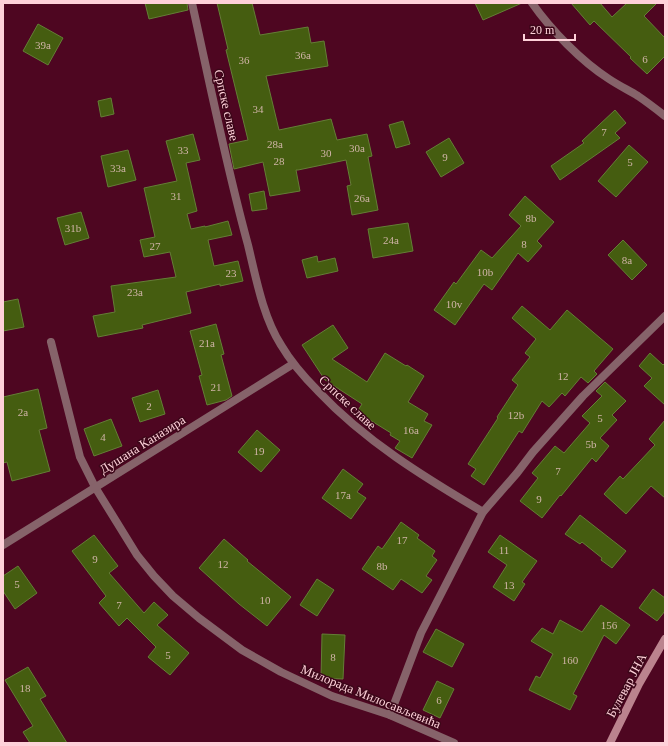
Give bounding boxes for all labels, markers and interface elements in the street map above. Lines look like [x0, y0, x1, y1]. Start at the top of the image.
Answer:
scale bar [524, 16, 575, 42]
text: 20 m [530, 23, 555, 37]
house number: 39a [35, 39, 51, 51]
house number: 36a [295, 49, 311, 61]
house number: 6 [642, 53, 648, 65]
house number: 36 [239, 54, 250, 66]
street label: Српске славе [211, 68, 242, 142]
house number: 34 [253, 103, 264, 115]
house number: 7 [601, 126, 607, 138]
house number: 28a [267, 138, 283, 150]
house number: 30a [349, 142, 365, 154]
house number: 33 [178, 144, 189, 156]
house number: 30 [321, 147, 332, 159]
house number: 9 [442, 151, 448, 163]
house number: 28 [274, 155, 285, 167]
house number: 5 [627, 156, 633, 168]
house number: 33a [110, 162, 126, 174]
house number: 31 [171, 190, 182, 202]
house number: 26a [354, 192, 370, 204]
house number: 8b [526, 212, 537, 224]
house number: 31b [65, 222, 82, 234]
house number: 24a [383, 234, 399, 246]
house number: 8 [521, 238, 527, 250]
house number: 27 [150, 240, 161, 252]
house number: 8a [622, 254, 632, 266]
house number: 10b [477, 266, 494, 278]
house number: 23 [226, 267, 237, 279]
house number: 23a [127, 286, 143, 298]
house number: 10v [446, 298, 463, 310]
house number: 21a [199, 337, 215, 349]
house number: 12 [558, 370, 569, 382]
street label: Српске славе [316, 372, 380, 433]
house number: 21 [211, 381, 222, 393]
house number: 2 [146, 400, 152, 412]
house number: 2a [18, 406, 28, 418]
house number: 12b [508, 409, 525, 421]
street label: Душана Каназира [97, 412, 188, 477]
house number: 5 [597, 412, 603, 424]
house number: 16a [403, 424, 419, 436]
house number: 4 [100, 431, 106, 443]
house number: 5b [586, 438, 597, 450]
house number: 19 [254, 445, 265, 457]
house number: 7 [555, 465, 561, 477]
house number: 17a [335, 489, 351, 501]
house number: 9 [536, 493, 542, 505]
house number: 17 [397, 534, 408, 546]
house number: 11 [499, 544, 509, 556]
house number: 9 [92, 553, 98, 565]
house number: 12 [218, 558, 229, 570]
house number: 8b [377, 560, 388, 572]
house number: 5 [14, 578, 20, 590]
house number: 13 [504, 579, 515, 591]
house number: 10 [260, 594, 271, 606]
house number: 7 [116, 599, 122, 611]
house number: 156 [601, 619, 618, 631]
house number: 5 [165, 649, 171, 661]
street label: Булевар ЈНА [603, 650, 650, 720]
house number: 8 [330, 651, 336, 663]
house number: 160 [562, 654, 579, 666]
street label: Милорада Милосављевића [299, 661, 443, 732]
house number: 18 [20, 682, 31, 694]
house number: 6 [436, 694, 442, 706]

